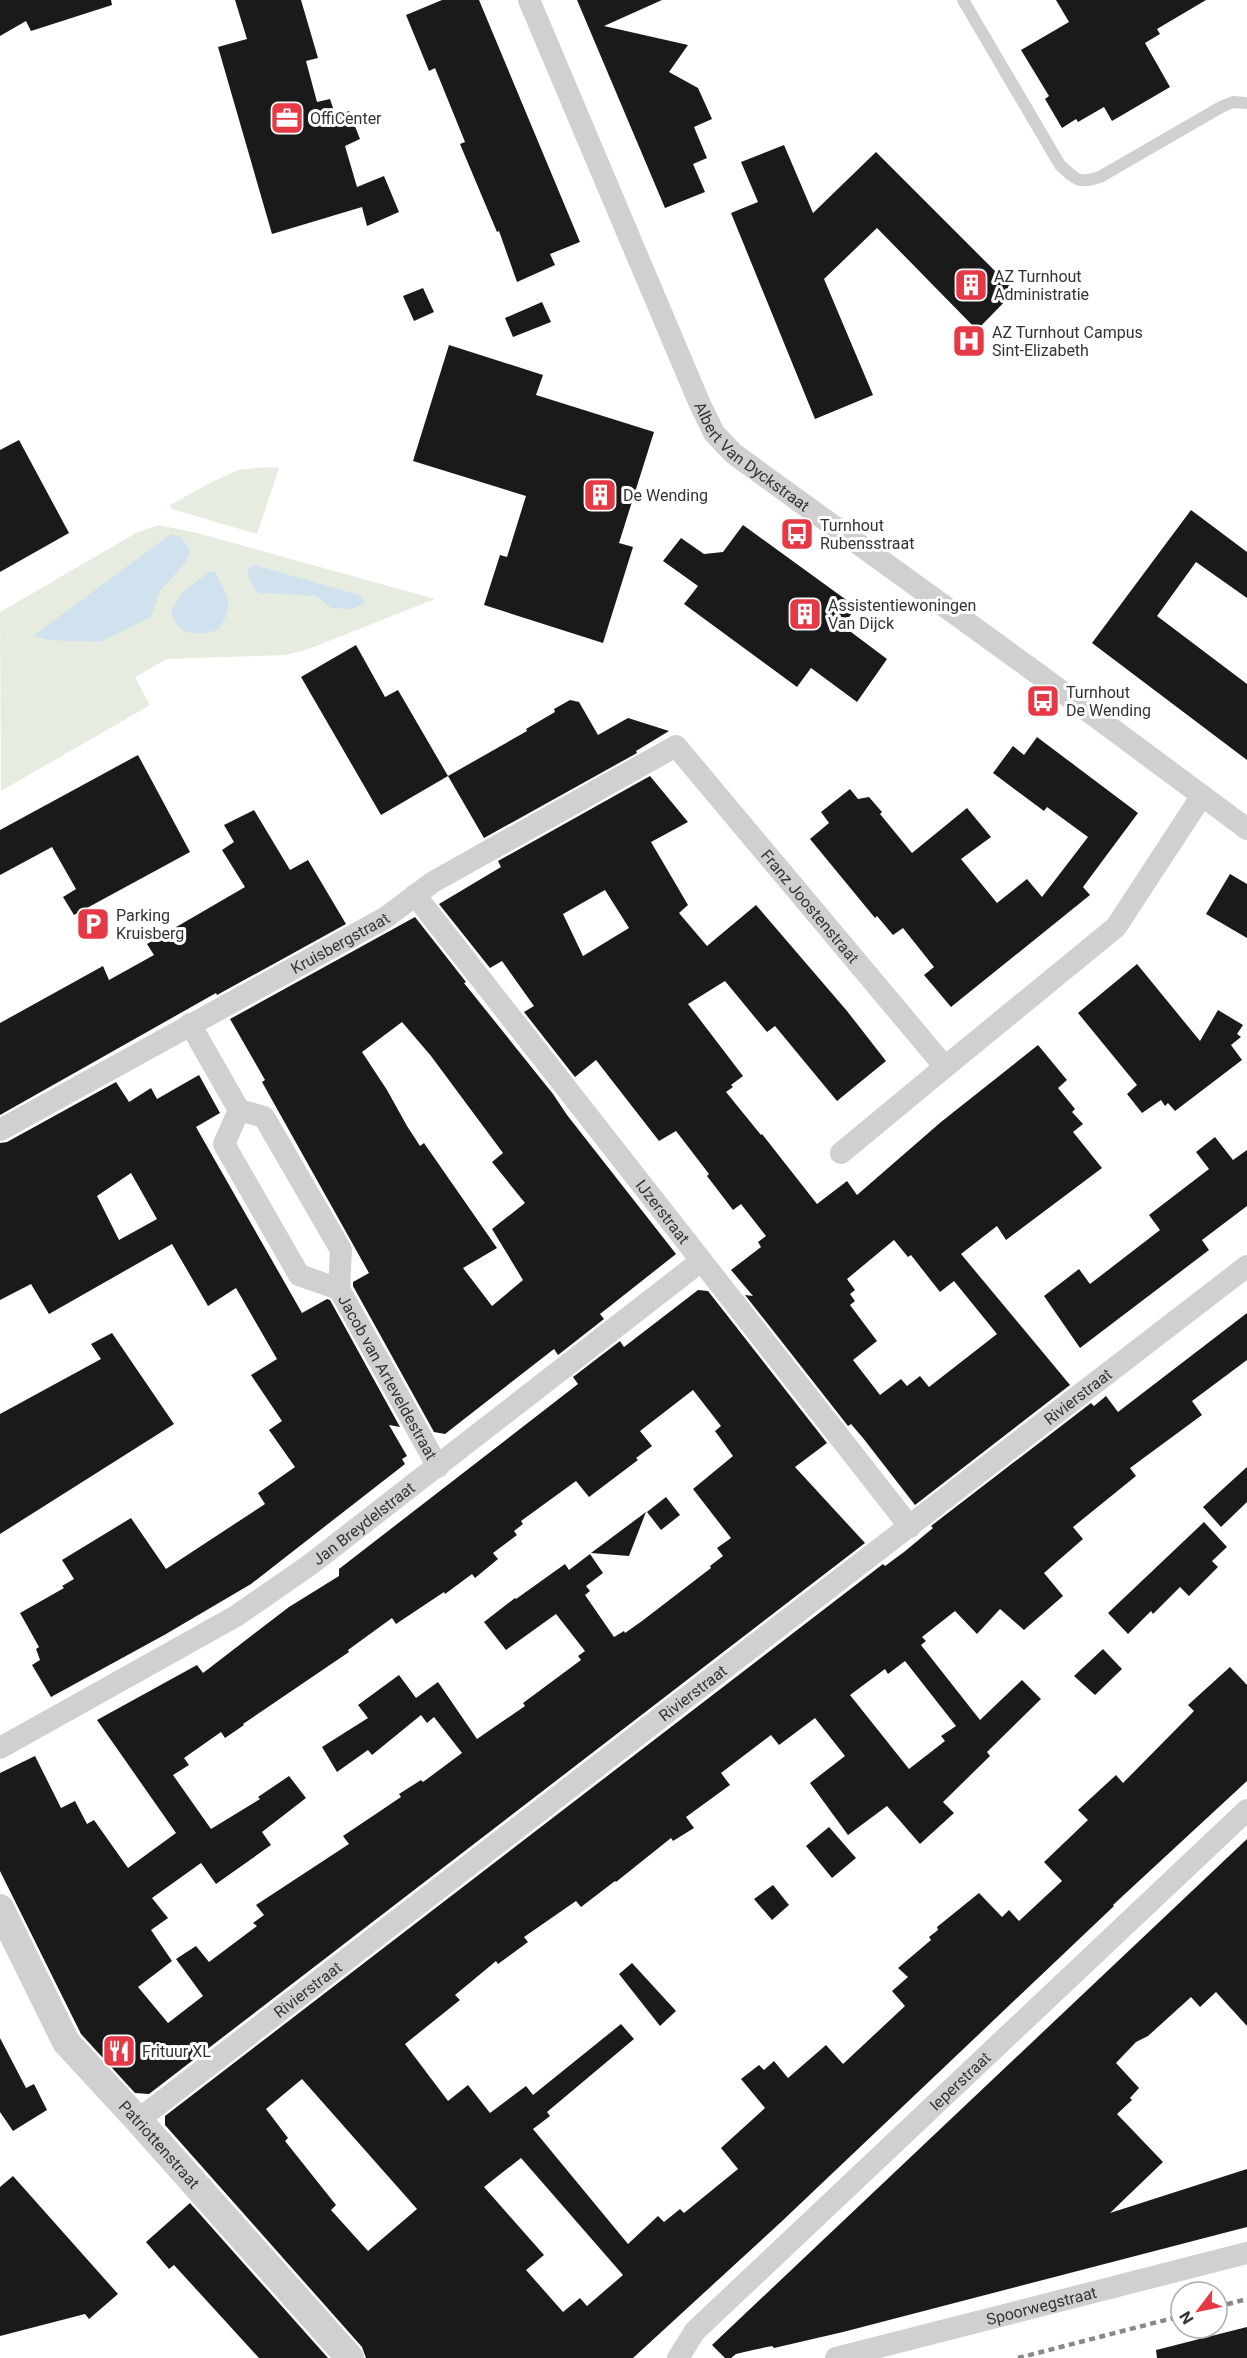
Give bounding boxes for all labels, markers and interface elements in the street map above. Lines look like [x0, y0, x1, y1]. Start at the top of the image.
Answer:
office icon: OffiCenter [269, 100, 305, 136]
place label: OffiCenter [310, 109, 382, 128]
building icon: AZ Turnhout Administratie [953, 267, 989, 303]
place label: AZ Turnhout Administratie [994, 267, 1089, 304]
hospital icon: AZ Turnhout Campus Sint-Elizabeth [951, 323, 987, 359]
place label: AZ Turnhout Campus Sint-Elizabeth [992, 323, 1143, 360]
street label: Albert Van Dyckstraat [690, 399, 813, 515]
building icon: De Wending [582, 477, 618, 513]
place label: De Wending [623, 486, 708, 505]
bus stop icon: Turnhout Rubensstraat [779, 516, 815, 552]
place label: Turnhout Rubensstraat [820, 516, 914, 553]
building icon: Assistentiewoningen Van Dijck [787, 596, 823, 632]
place label: Assistentiewoningen Van Dijck [828, 596, 976, 633]
bus stop icon: Turnhout De Wending [1025, 683, 1061, 719]
place label: Turnhout De Wending [1066, 683, 1151, 720]
street label: Franz Joostenstraat [757, 846, 863, 967]
parking icon: Parking Kruisberg [75, 906, 111, 942]
place label: Parking Kruisberg [116, 906, 184, 943]
street label: Kruisbergstraat [288, 909, 394, 978]
street label: IJzerstraat [632, 1176, 693, 1248]
street label: Jacob van Arteveldestraat [334, 1292, 441, 1463]
street label: Rivierstraat [1040, 1365, 1116, 1429]
street label: Jan Breydelstraat [309, 1478, 419, 1569]
street label: Rivierstraat [655, 1661, 731, 1725]
street label: Rivierstraat [270, 1958, 346, 2022]
restaurant icon: Frituur XL [101, 2033, 137, 2069]
place label: Frituur XL [142, 2042, 211, 2061]
street label: Ieperstraat [926, 2048, 995, 2115]
street label: Patriottenstraat [115, 2097, 203, 2193]
north arrow [1169, 2280, 1229, 2340]
street label: Spoorwegstraat [984, 2283, 1099, 2329]
text: N [1176, 2308, 1198, 2328]

